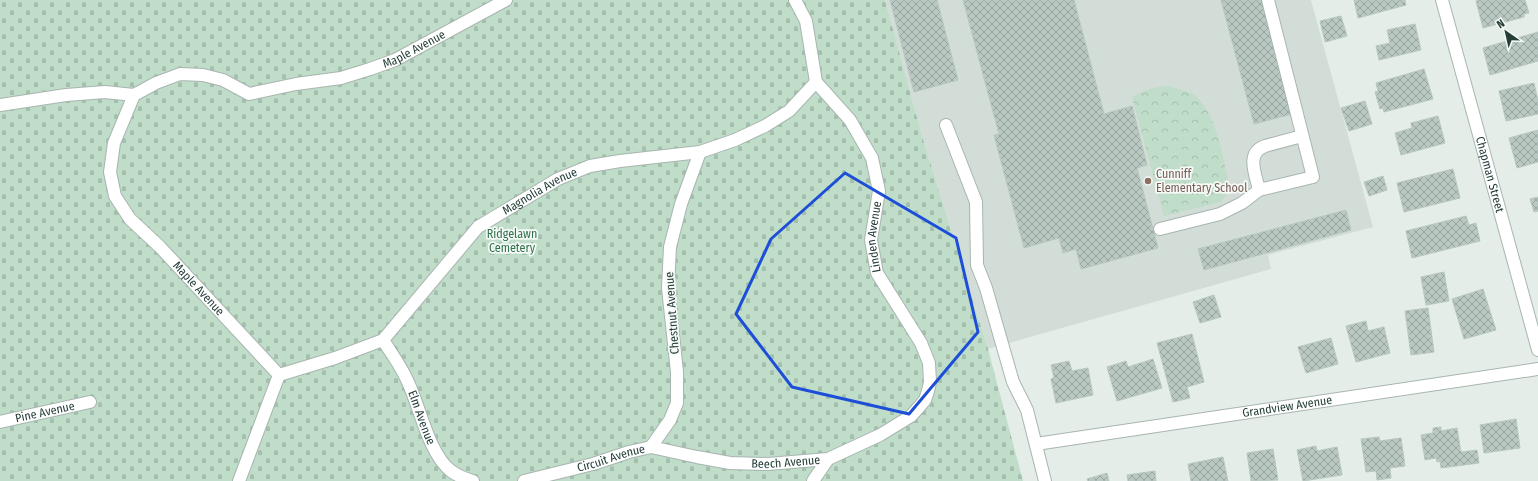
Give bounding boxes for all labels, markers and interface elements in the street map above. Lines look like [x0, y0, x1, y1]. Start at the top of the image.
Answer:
north arrow [1486, 12, 1526, 52]
text: N [1494, 17, 1507, 31]
street label: Maple Avenue [381, 27, 448, 71]
street label: Chapman Street [1473, 135, 1507, 214]
street label: Magnolia Avenue [500, 165, 579, 218]
place label: Cunniff Elementary School [1156, 167, 1247, 195]
marker: Cunniff Elementary School [1143, 176, 1153, 186]
street label: Linden Avenue [864, 200, 884, 274]
park label: Ridgelawn Cemetery [487, 227, 537, 255]
street label: Maple Avenue [170, 259, 227, 319]
street label: Chestnut Avenue [662, 271, 682, 355]
street label: Elm Avenue [405, 388, 438, 447]
street label: Grandview Avenue [1241, 393, 1333, 420]
street label: Pine Avenue [14, 399, 76, 425]
street label: Circuit Avenue [576, 442, 646, 475]
street label: Beech Avenue [751, 453, 821, 471]

